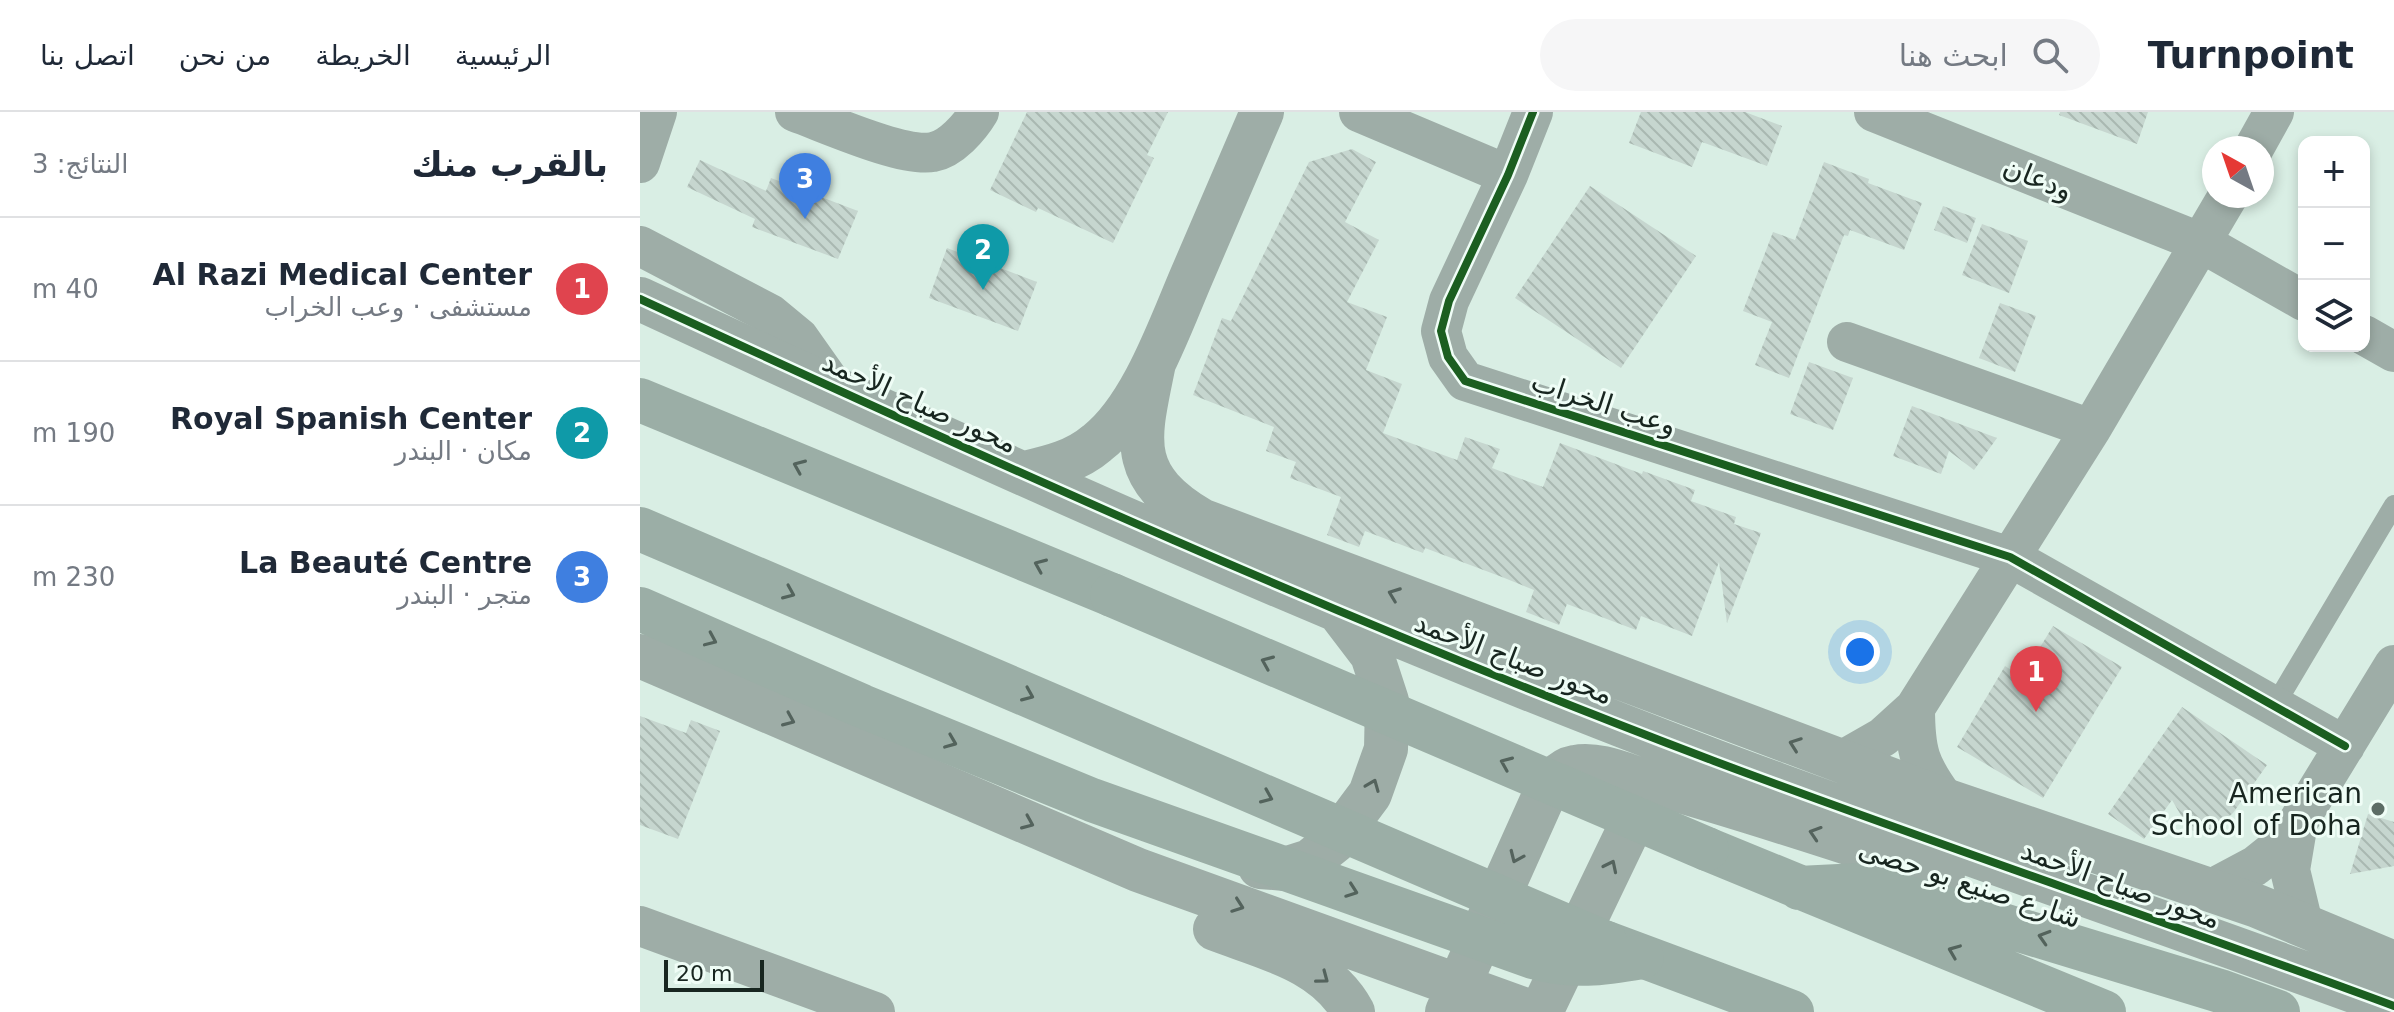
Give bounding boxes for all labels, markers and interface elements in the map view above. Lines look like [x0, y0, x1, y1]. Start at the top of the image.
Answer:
search box [1540, 19, 2100, 91]
icon: search [2028, 33, 2072, 77]
text: Turnpoint [2148, 33, 2354, 77]
text: ابحث هنا [1899, 38, 2008, 73]
text: اتصل بنا [40, 39, 135, 72]
text: من نحن [179, 39, 271, 72]
text: الخريطة [315, 39, 411, 72]
text: الرئيسية [455, 39, 551, 72]
north arrow [2202, 136, 2274, 208]
map controls [2298, 136, 2370, 352]
button: + [2298, 136, 2370, 208]
text: بالقرب منك [411, 144, 608, 184]
text: النتائج: 3 [32, 149, 128, 179]
street label: ودعان [1998, 150, 2077, 207]
pin: 3 [779, 153, 831, 219]
button: − [2298, 208, 2370, 280]
pin: 2 [957, 224, 1009, 290]
text: Al Razi Medical Center [153, 257, 532, 292]
text: 40 m [32, 274, 99, 304]
text: 1 [573, 274, 591, 304]
button: layers [2298, 280, 2370, 352]
text: مستشفى · وعب الخراب [264, 292, 532, 322]
street label: محور صباح الأحمد [817, 343, 1023, 460]
street label: وعب الخراب [1527, 365, 1681, 442]
text: Royal Spanish Center [170, 401, 532, 436]
text: 190 m [32, 418, 115, 448]
text: 2 [573, 418, 591, 448]
text: مكان · البندر [395, 436, 532, 466]
one-way arrow [793, 459, 807, 475]
text: La Beauté Centre [239, 545, 532, 580]
one-way arrow [1034, 559, 1048, 575]
text: 230 m [32, 562, 115, 592]
text: 3 [573, 562, 591, 592]
text: متجر · البندر [397, 580, 532, 610]
one-way arrow [781, 583, 795, 599]
one-way arrow [1388, 587, 1402, 604]
street label: محور صباح الأحمد [1410, 604, 1618, 711]
one-way arrow [703, 631, 718, 647]
your location [1840, 632, 1880, 672]
pin: 1 [2010, 646, 2062, 712]
one-way arrow [1261, 655, 1275, 671]
one-way arrow [1020, 686, 1034, 702]
one-way arrow [781, 710, 795, 726]
one-way arrow [943, 733, 957, 749]
one-way arrow [1789, 737, 1803, 754]
one-way arrow [1500, 757, 1515, 773]
place label: American School of Doha [2151, 777, 2362, 842]
one-way arrow [1363, 779, 1380, 793]
one-way arrow [1259, 788, 1273, 804]
marker: American School of Doha [2369, 800, 2387, 818]
one-way arrow [1019, 813, 1034, 829]
one-way arrow [1808, 826, 1822, 842]
street label: محور صباح الأحمد [2017, 831, 2226, 936]
street label: شارع صنيع بو حصى [1855, 832, 2085, 935]
one-way arrow [1510, 849, 1526, 864]
one-way arrow [1601, 860, 1617, 874]
one-way arrow [1344, 882, 1358, 898]
one-way arrow [1230, 896, 1244, 913]
one-way arrow [2037, 930, 2051, 946]
one-way arrow [1948, 944, 1962, 961]
scale bar [664, 956, 764, 992]
text: 20 m [676, 961, 732, 986]
one-way arrow [1314, 968, 1329, 983]

